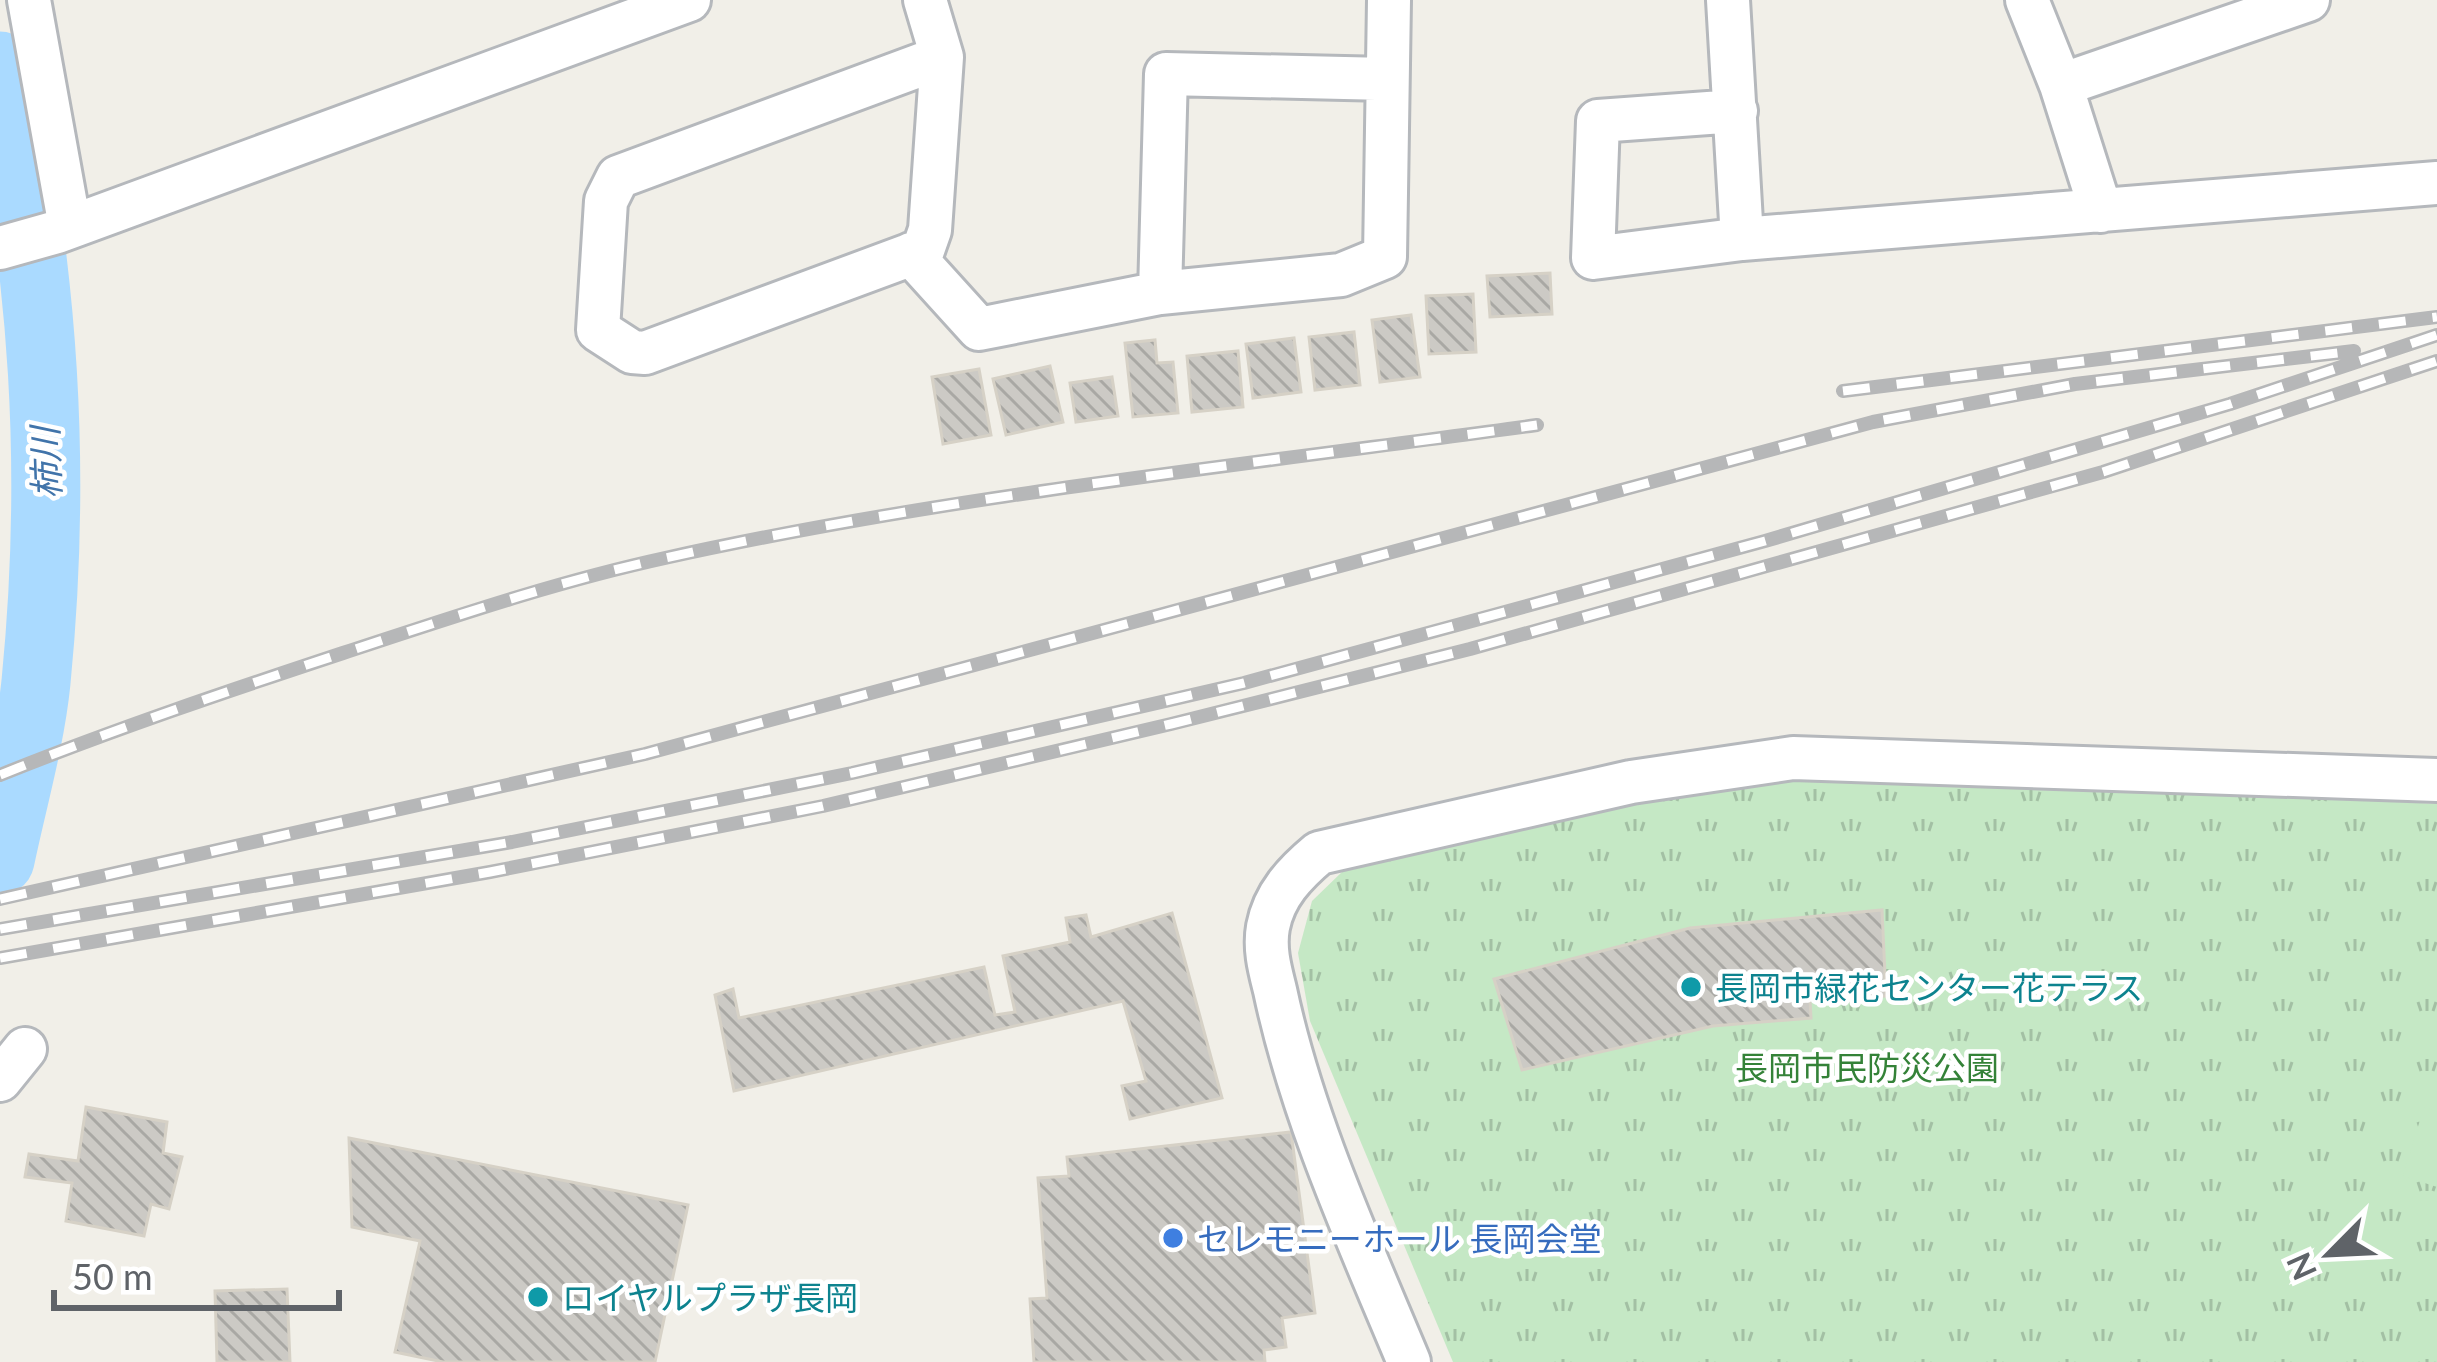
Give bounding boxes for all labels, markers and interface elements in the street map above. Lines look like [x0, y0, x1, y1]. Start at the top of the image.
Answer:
water label: 柿川 [22, 422, 68, 500]
place label: 長岡市緑花センター花テラス [1715, 967, 2143, 1007]
marker: 長岡市緑花センター花テラス [1678, 974, 1704, 1000]
park label: 長岡市民防災公園 [1735, 1047, 1999, 1087]
north arrow [2269, 1194, 2389, 1314]
place label: セレモニーホール 長岡会堂 [1197, 1218, 1601, 1258]
marker: セレモニーホール 長岡会堂 [1160, 1225, 1186, 1251]
scale bar [54, 1236, 339, 1310]
text: N [2277, 1247, 2324, 1286]
text: 50 m [72, 1254, 153, 1298]
place label: ロイヤルプラザ長岡 [562, 1277, 858, 1317]
marker: ロイヤルプラザ長岡 [525, 1284, 551, 1310]

